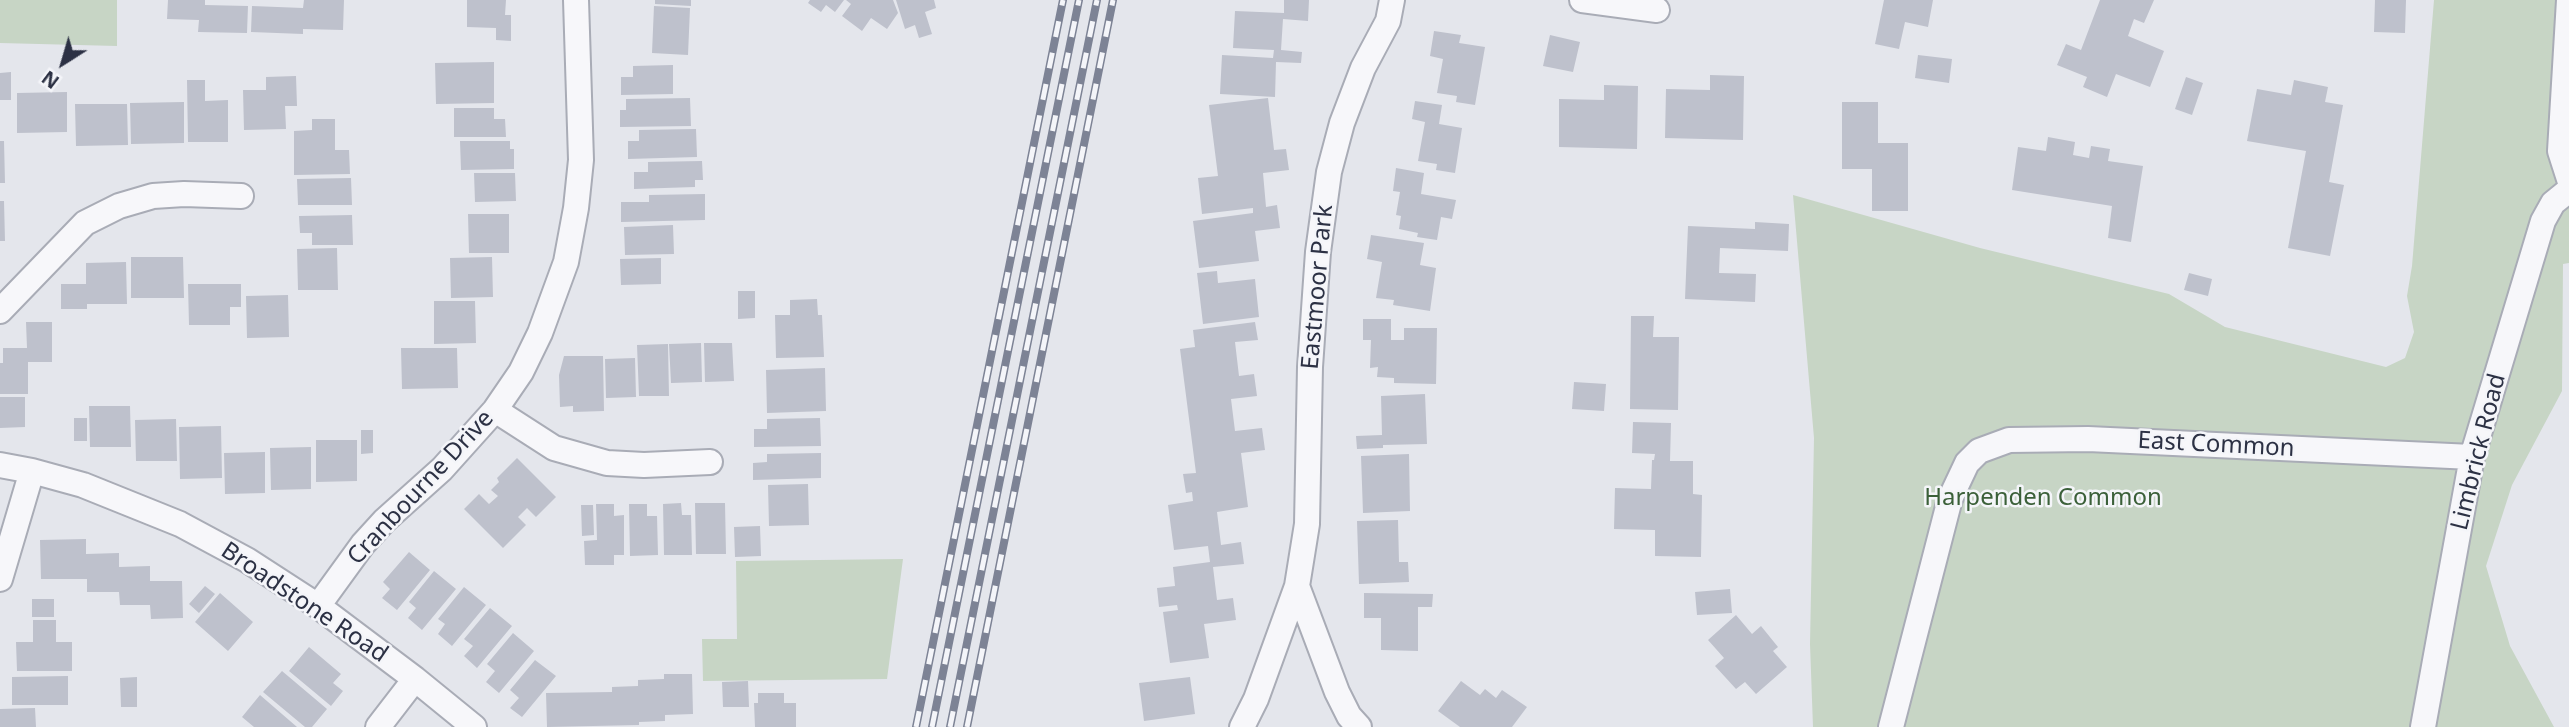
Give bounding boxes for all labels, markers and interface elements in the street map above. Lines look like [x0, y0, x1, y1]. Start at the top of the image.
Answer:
north arrow [28, 28, 98, 98]
text: N [36, 65, 64, 95]
street label: Eastmoor Park [1296, 203, 1340, 371]
street label: Limbrick Road [2446, 371, 2512, 533]
street label: Cranbourne Drive [342, 405, 500, 571]
street label: East Common [2137, 427, 2295, 463]
park label: Harpenden Common [1924, 484, 2162, 512]
street label: Broadstone Road [215, 537, 393, 669]

